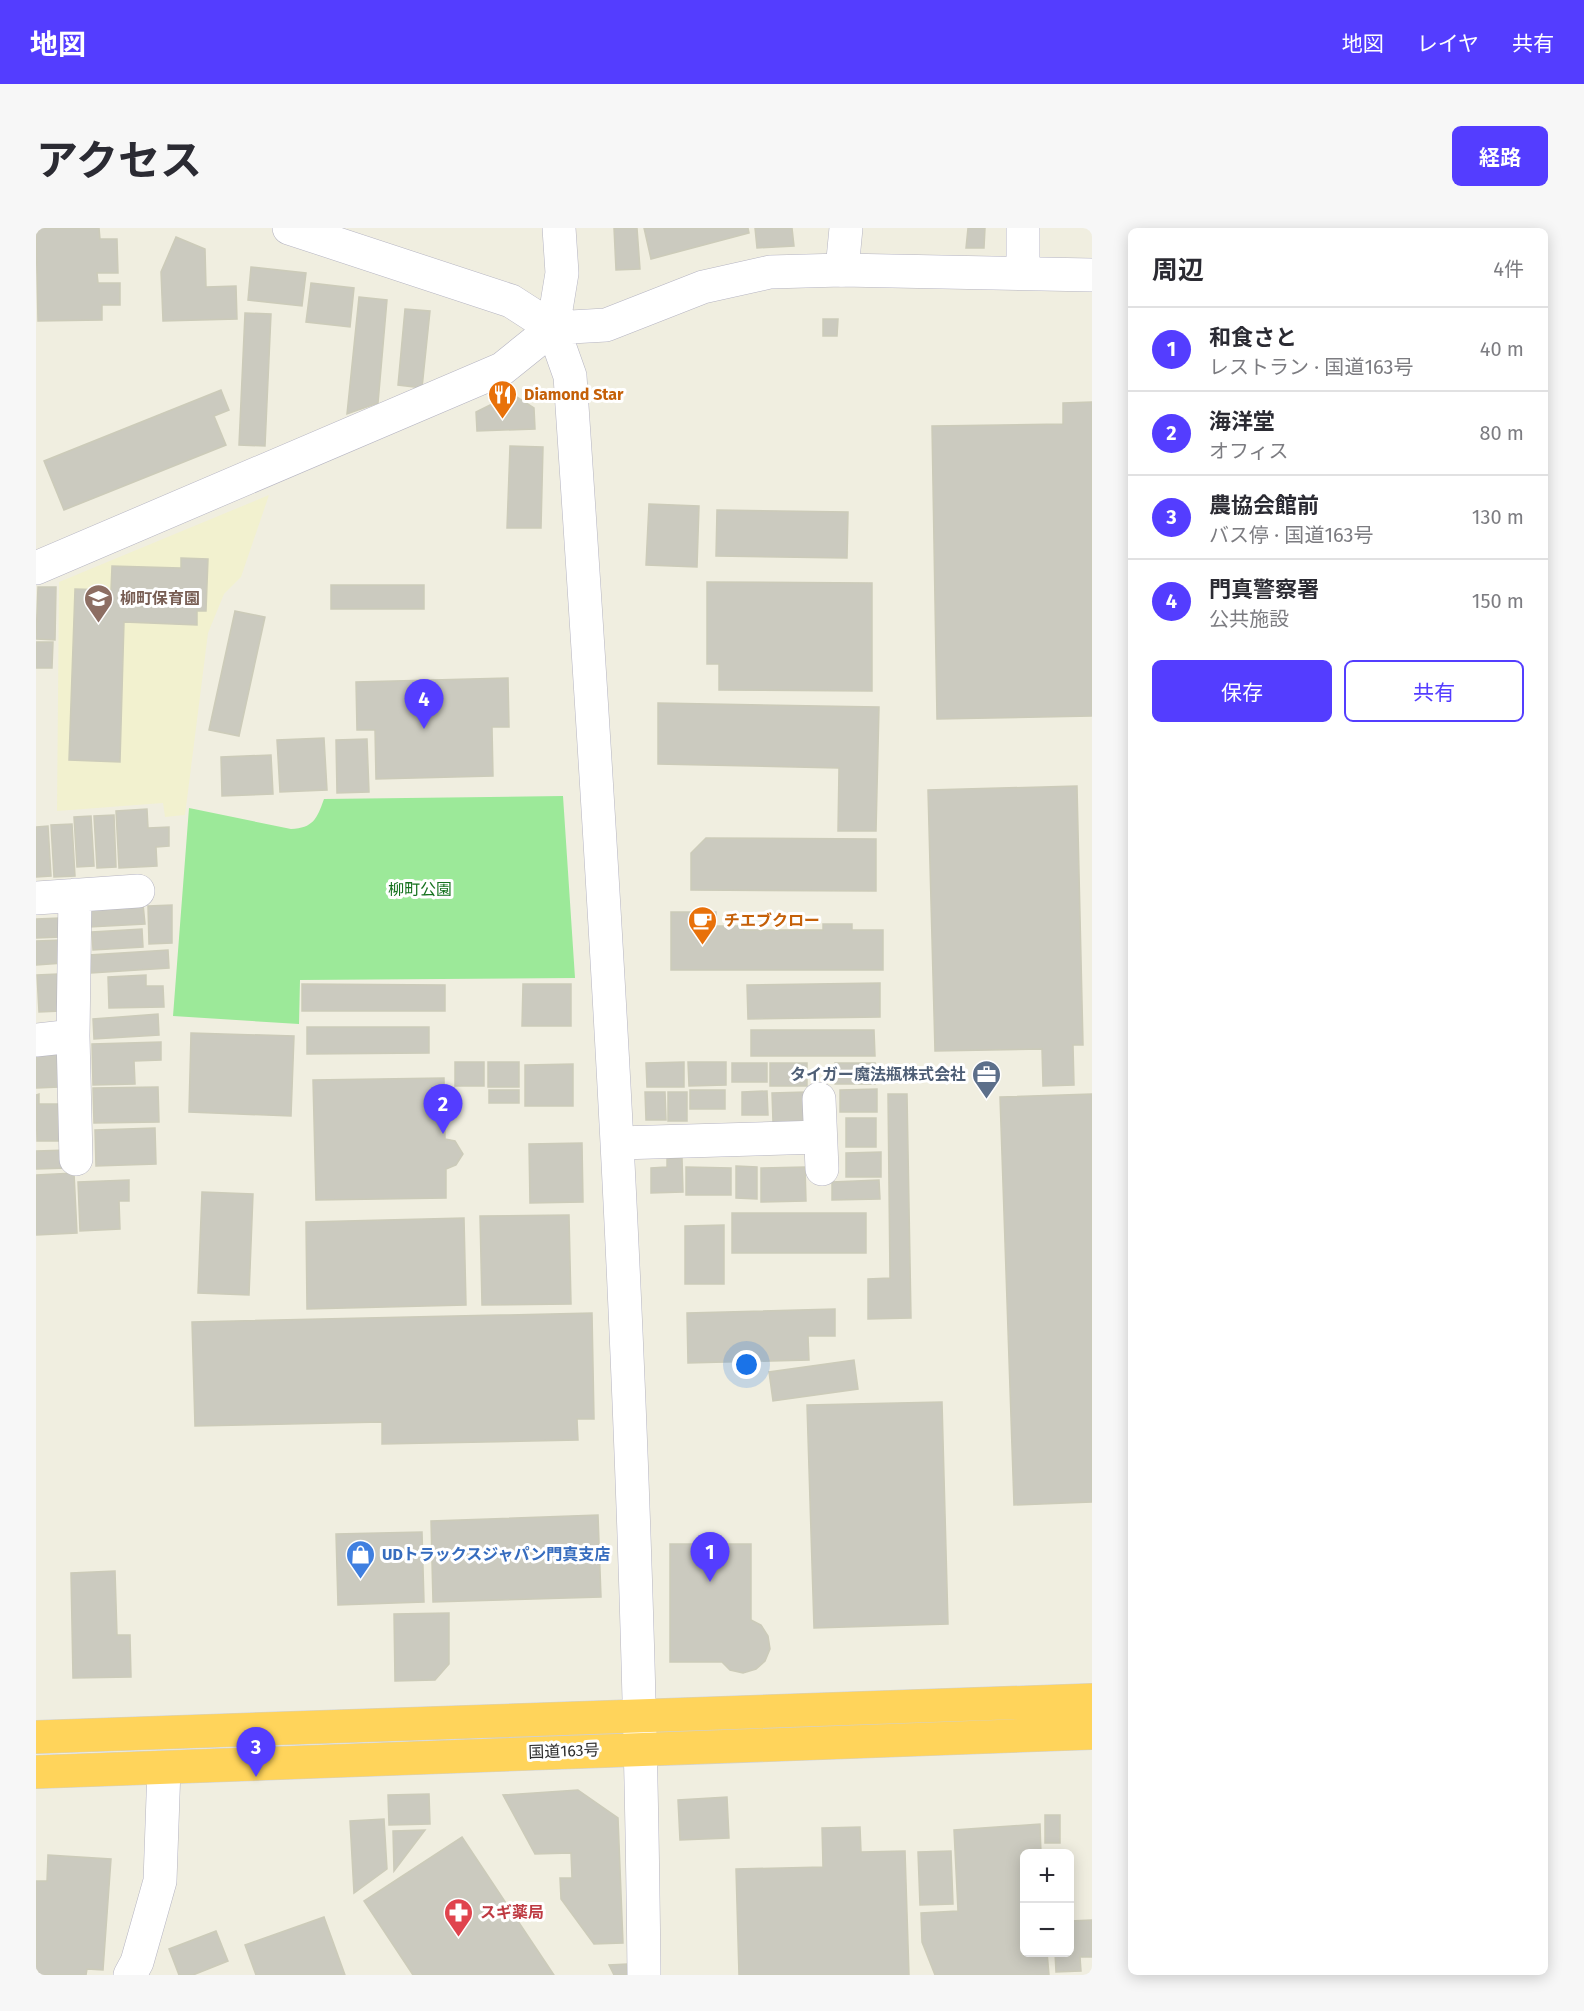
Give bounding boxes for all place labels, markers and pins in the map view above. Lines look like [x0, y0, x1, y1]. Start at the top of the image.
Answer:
restaurant icon: Diamond Star [487, 378, 519, 420]
place label: Diamond Star [524, 385, 624, 404]
school or university icon: 柳町保育園 [83, 582, 115, 624]
place label: 柳町保育園 [120, 589, 200, 608]
pin: 4 [404, 680, 444, 729]
cafe icon: チエブクロー [687, 904, 719, 946]
place label: チエブクロー [724, 911, 820, 930]
office icon: タイガー魔法瓶株式会社 [971, 1058, 1003, 1100]
place label: タイガー魔法瓶株式会社 [790, 1065, 966, 1084]
pin: 2 [424, 1084, 462, 1134]
pin: 1 [690, 1532, 730, 1582]
shop icon: UDトラックスジャパン門真支店 [345, 1538, 377, 1580]
place label: UDトラックスジャパン門真支店 [382, 1545, 610, 1564]
pin: 3 [236, 1728, 276, 1777]
pharmacy icon: スギ薬局 [443, 1896, 475, 1938]
place label: スギ薬局 [480, 1903, 544, 1922]

